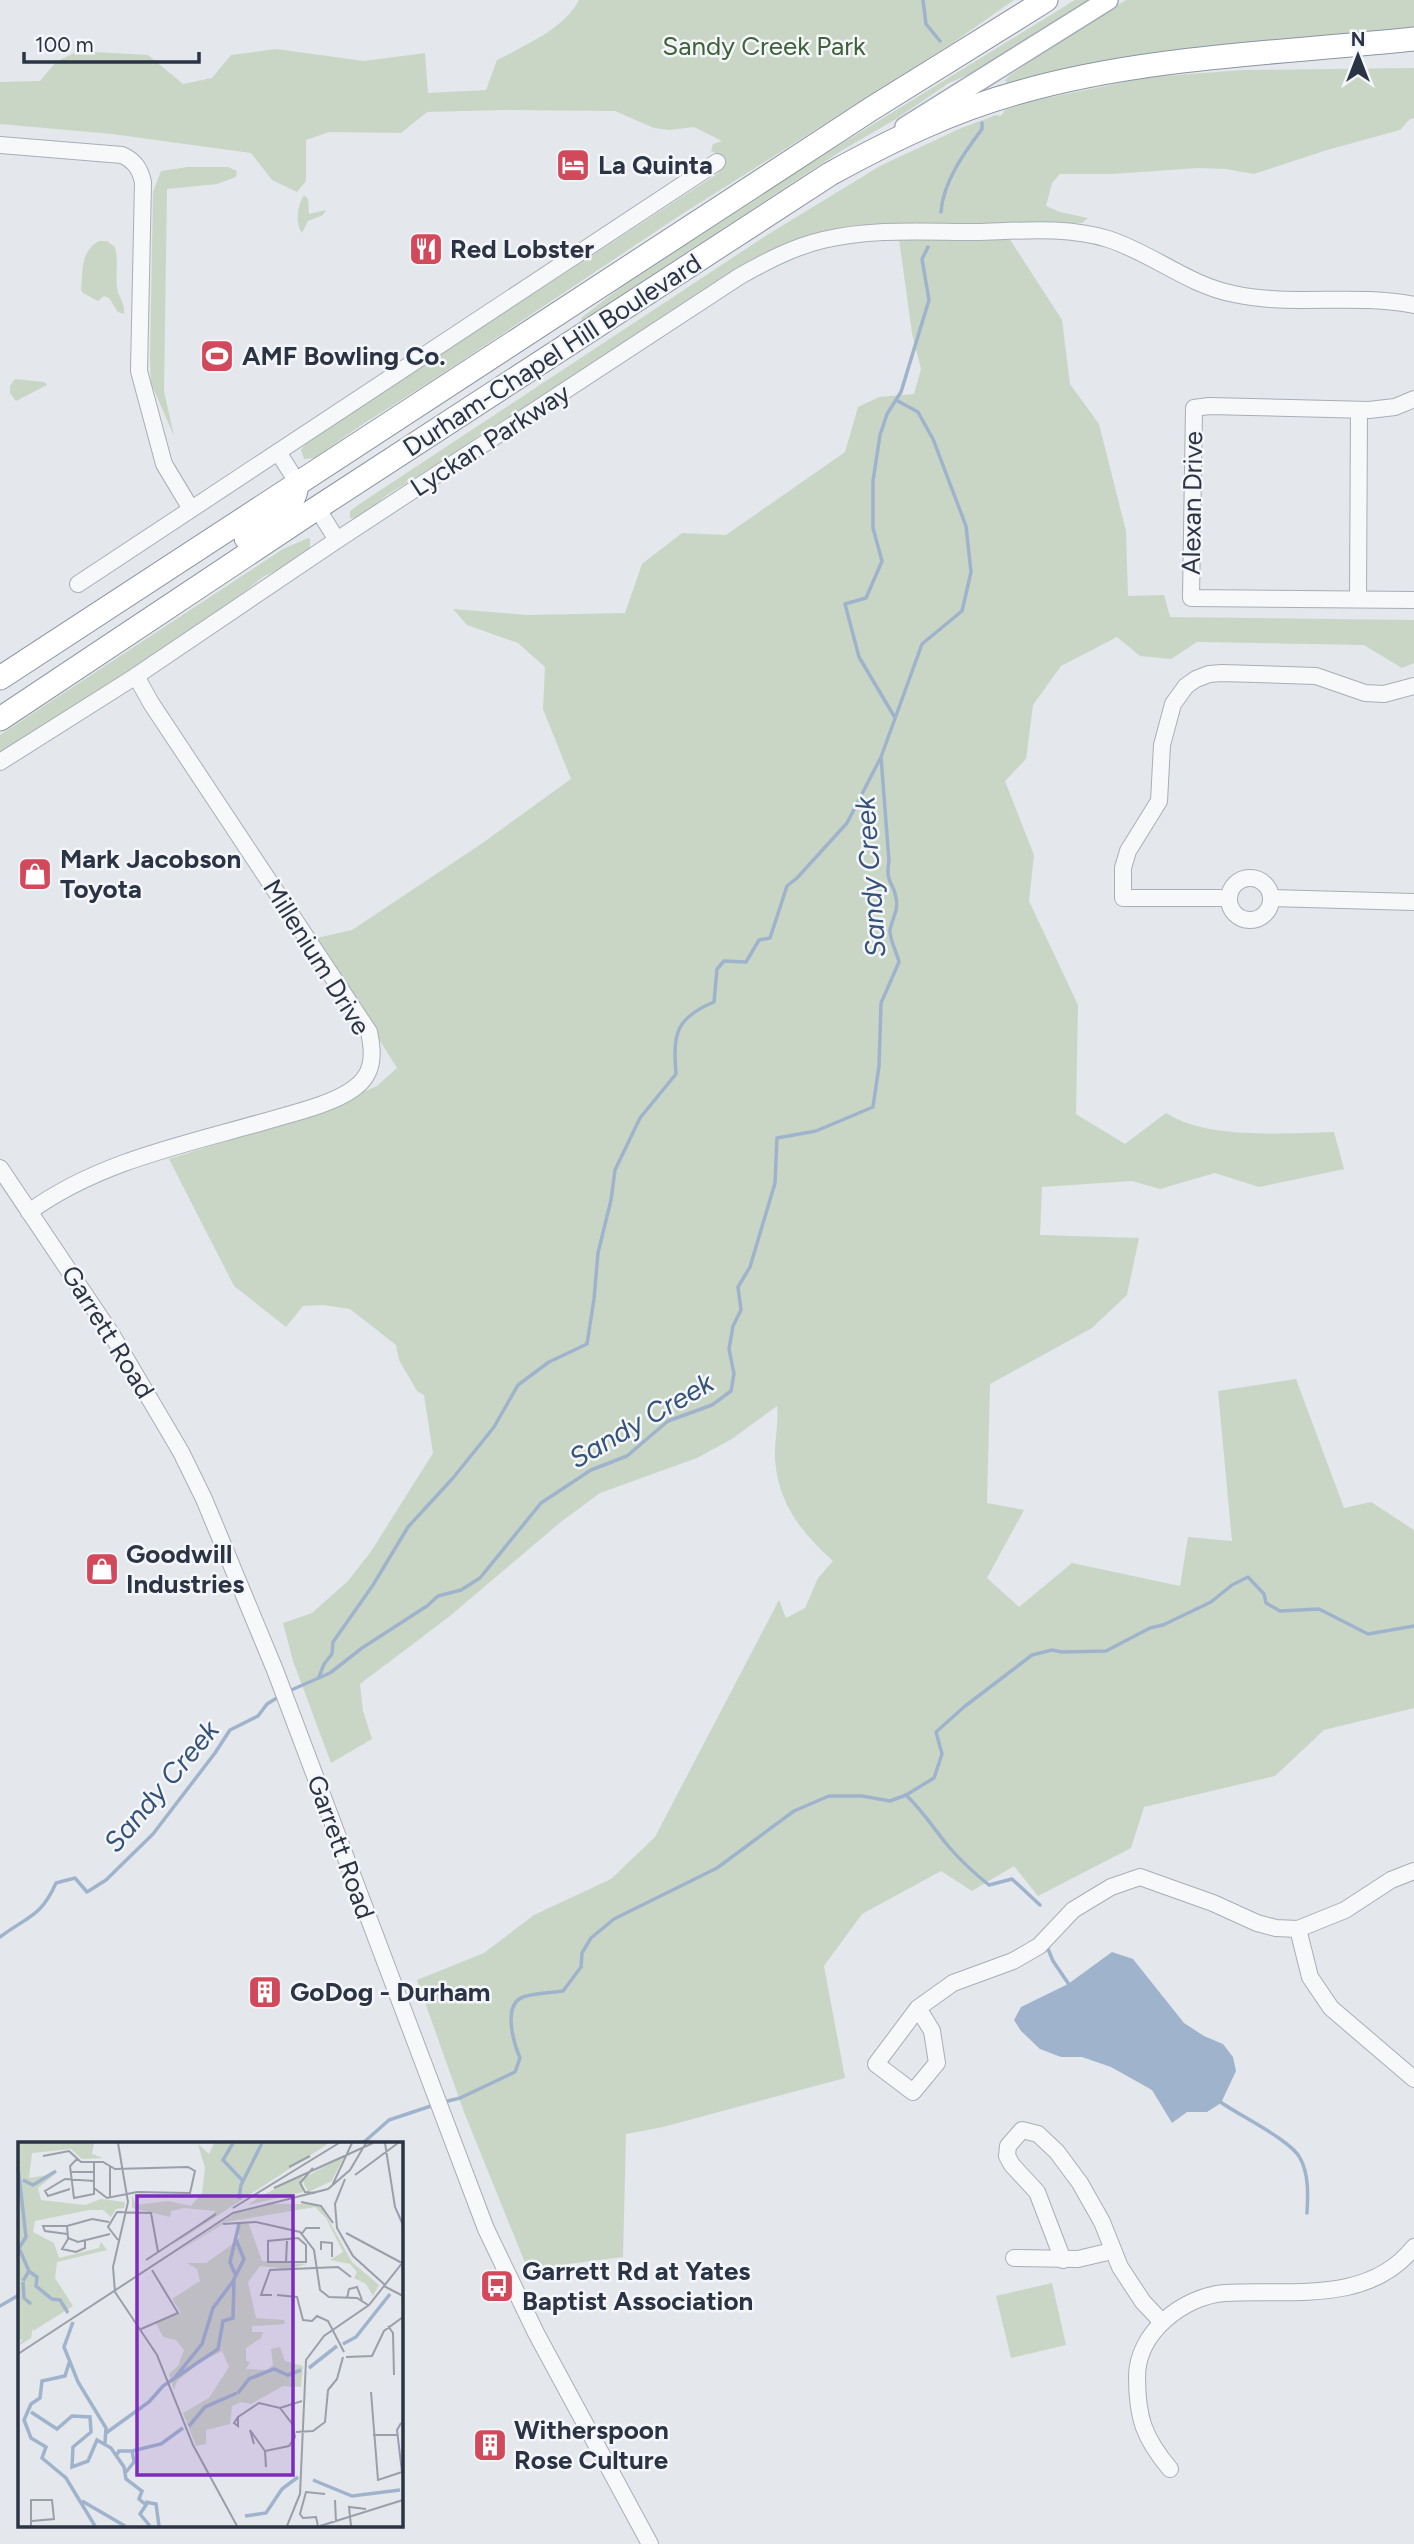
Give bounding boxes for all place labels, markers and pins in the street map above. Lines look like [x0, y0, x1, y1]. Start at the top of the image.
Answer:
hotel icon: La Quinta [554, 146, 592, 184]
place label: La Quinta [598, 149, 713, 181]
restaurant icon: Red Lobster [407, 230, 445, 268]
place label: Red Lobster [450, 233, 594, 265]
sports icon: AMF Bowling Co. [198, 337, 236, 375]
place label: AMF Bowling Co. [242, 340, 446, 372]
place label: Mark Jacobson Toyota [60, 843, 241, 905]
shop icon: Mark Jacobson Toyota [16, 855, 54, 893]
place label: Goodwill Industries [126, 1538, 244, 1600]
shop icon: Goodwill Industries [83, 1550, 121, 1588]
building icon: GoDog - Durham [246, 1973, 284, 2011]
place label: GoDog - Durham [290, 1976, 491, 2008]
place label: Garrett Rd at Yates Baptist Association [522, 2255, 753, 2317]
bus stop icon: Garrett Rd at Yates Baptist Association [478, 2267, 516, 2305]
place label: Witherspoon Rose Culture [514, 2414, 669, 2476]
building icon: Witherspoon Rose Culture [471, 2426, 509, 2464]

